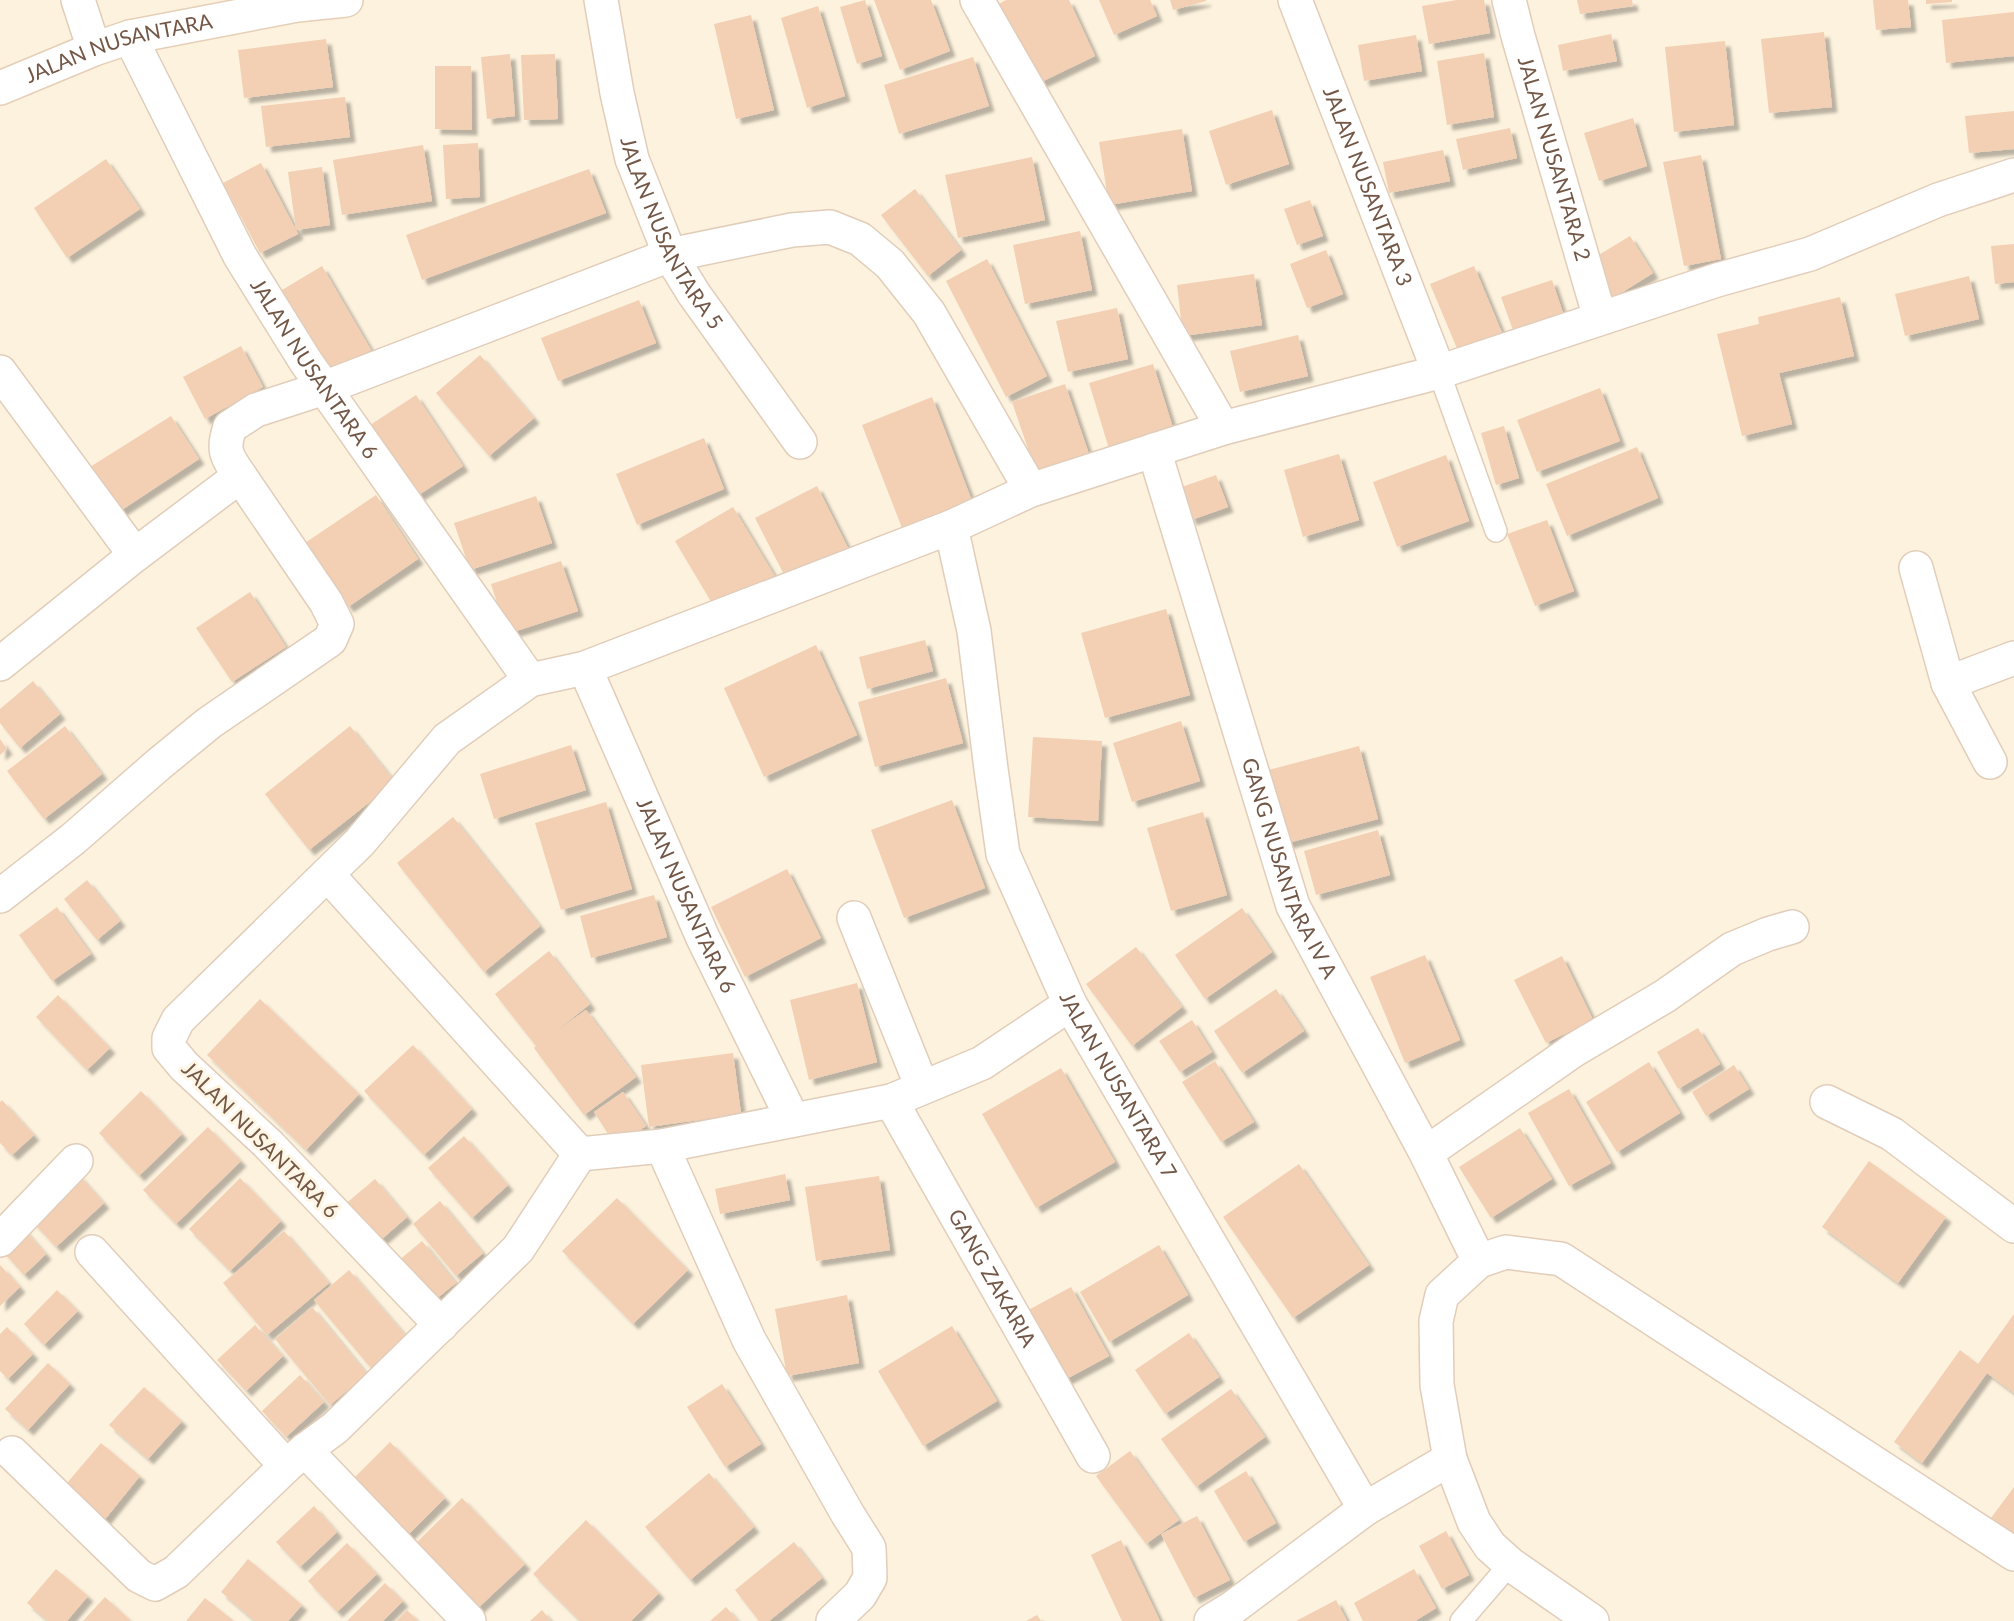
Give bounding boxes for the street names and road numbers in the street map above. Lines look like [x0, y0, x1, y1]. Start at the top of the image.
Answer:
street label: JALAN NUSANTARA [21, 7, 215, 87]
street label: JALAN NUSANTARA 2 [1514, 53, 1597, 264]
street label: JALAN NUSANTARA 3 [1319, 83, 1418, 289]
street label: JALAN NUSANTARA 5 [616, 135, 729, 334]
street label: JALAN NUSANTARA 6 [246, 273, 384, 463]
street label: GANG NUSANTARA IV A [1238, 755, 1344, 983]
street label: JALAN NUSANTARA 6 [632, 794, 742, 997]
street label: JALAN NUSANTARA 7 [1055, 988, 1183, 1182]
street label: JALAN NUSANTARA 6 [177, 1055, 345, 1223]
street label: GANG ZAKARIA [944, 1204, 1043, 1352]

